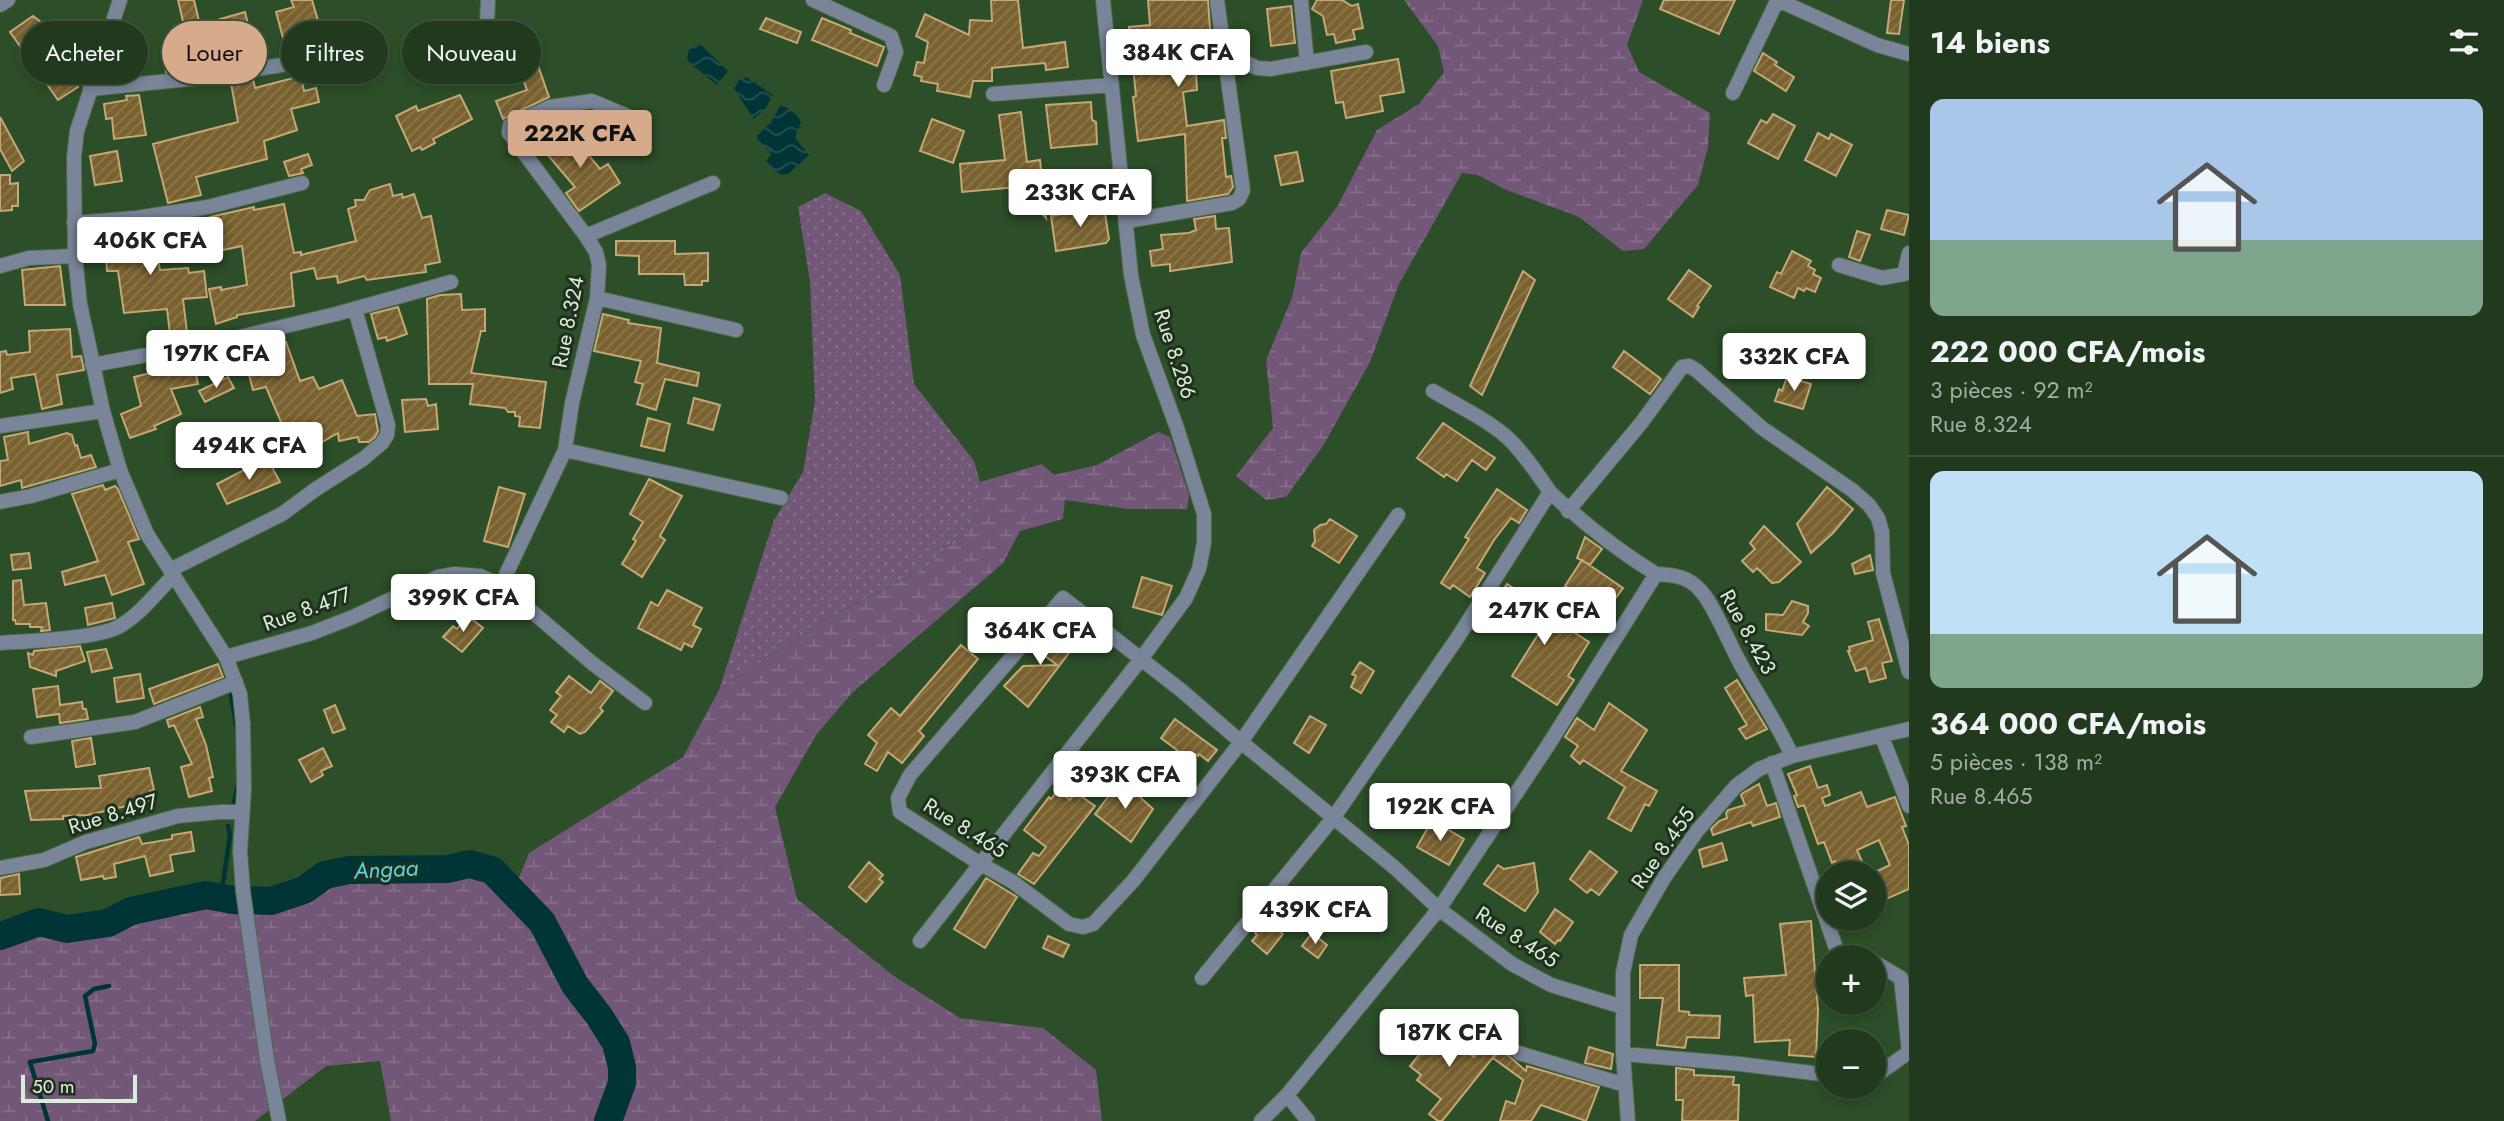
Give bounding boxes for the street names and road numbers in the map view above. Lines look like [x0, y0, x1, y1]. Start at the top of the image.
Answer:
street label: Rue 8.324 [544, 273, 592, 371]
street label: Rue 8.286 [1146, 305, 1204, 403]
street label: Rue 8.477 [259, 579, 355, 639]
street label: Rue 8.423 [1712, 584, 1784, 680]
street label: Rue 8.497 [65, 786, 161, 842]
street label: Rue 8.465 [917, 790, 1013, 866]
street label: Rue 8.455 [1624, 801, 1702, 895]
street label: Rue 8.465 [1470, 899, 1564, 975]

